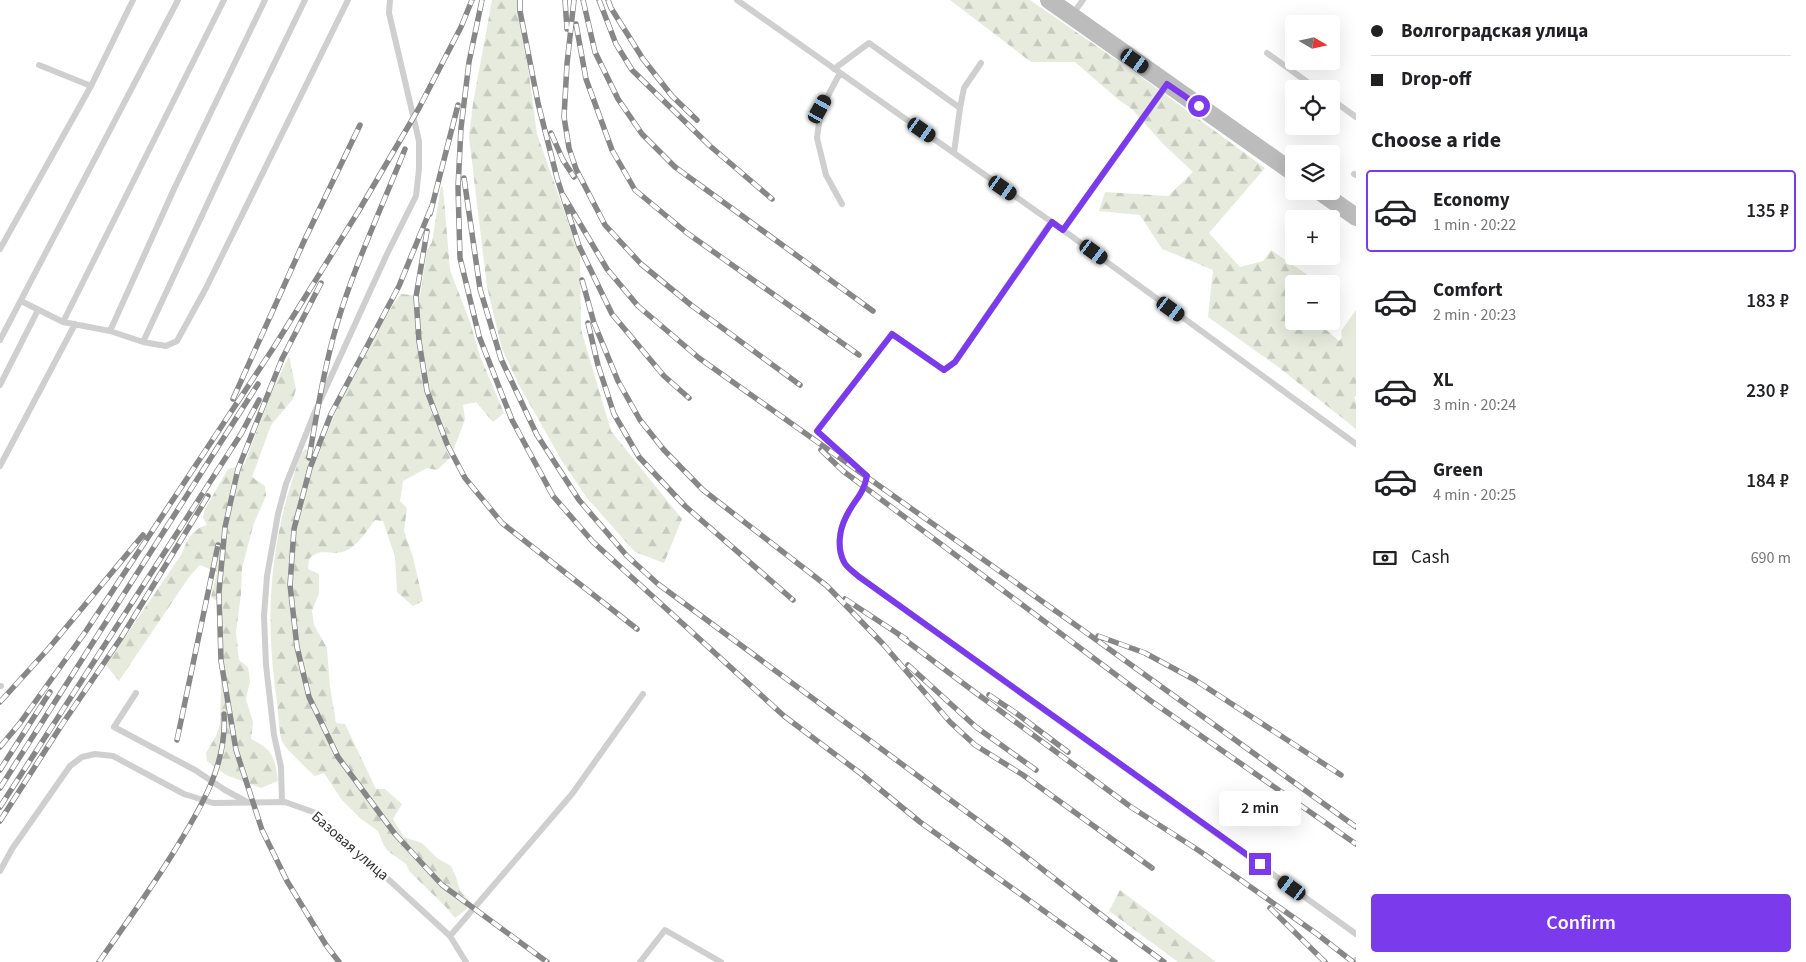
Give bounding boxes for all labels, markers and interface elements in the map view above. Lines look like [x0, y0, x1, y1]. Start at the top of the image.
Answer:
north arrow [1285, 15, 1340, 70]
map controls [1285, 15, 1340, 330]
text: Волгоградская улица [1401, 18, 1588, 45]
car [1118, 46, 1151, 76]
text: Drop-off [1401, 66, 1471, 93]
button: locate [1285, 80, 1340, 135]
car [806, 92, 833, 126]
route start [1188, 95, 1210, 117]
car [905, 115, 938, 145]
text: Choose a ride [1371, 124, 1501, 156]
button: layers [1285, 145, 1340, 200]
car [986, 173, 1019, 203]
text: Economy [1433, 187, 1510, 214]
icon: car [1373, 189, 1418, 234]
text: 135 ₽ [1746, 198, 1789, 225]
button: + [1285, 210, 1340, 265]
text: 1 min · 20:22 [1433, 214, 1516, 236]
car [1077, 237, 1110, 267]
button: − [1285, 275, 1340, 330]
text: Comfort [1433, 277, 1503, 304]
icon: car [1373, 279, 1418, 324]
text: 183 ₽ [1746, 288, 1789, 315]
car [1154, 294, 1187, 324]
text: 2 min · 20:23 [1433, 304, 1516, 326]
text: XL [1433, 367, 1454, 394]
icon: car [1373, 369, 1418, 414]
text: 230 ₽ [1746, 378, 1789, 405]
text: 3 min · 20:24 [1433, 394, 1516, 416]
text: Green [1433, 457, 1483, 484]
icon: car [1373, 459, 1418, 504]
text: 184 ₽ [1746, 468, 1789, 495]
text: 4 min · 20:25 [1433, 484, 1516, 506]
icon: cash [1371, 544, 1399, 572]
text: Cash [1411, 544, 1450, 571]
text: 690 m [1751, 547, 1791, 569]
callout: 2 min [1219, 792, 1301, 826]
text: 2 min [1241, 797, 1279, 819]
street label: Базовая улица [307, 806, 393, 886]
route end [1249, 853, 1271, 875]
car [1275, 873, 1308, 903]
button: Confirm [1371, 894, 1791, 952]

